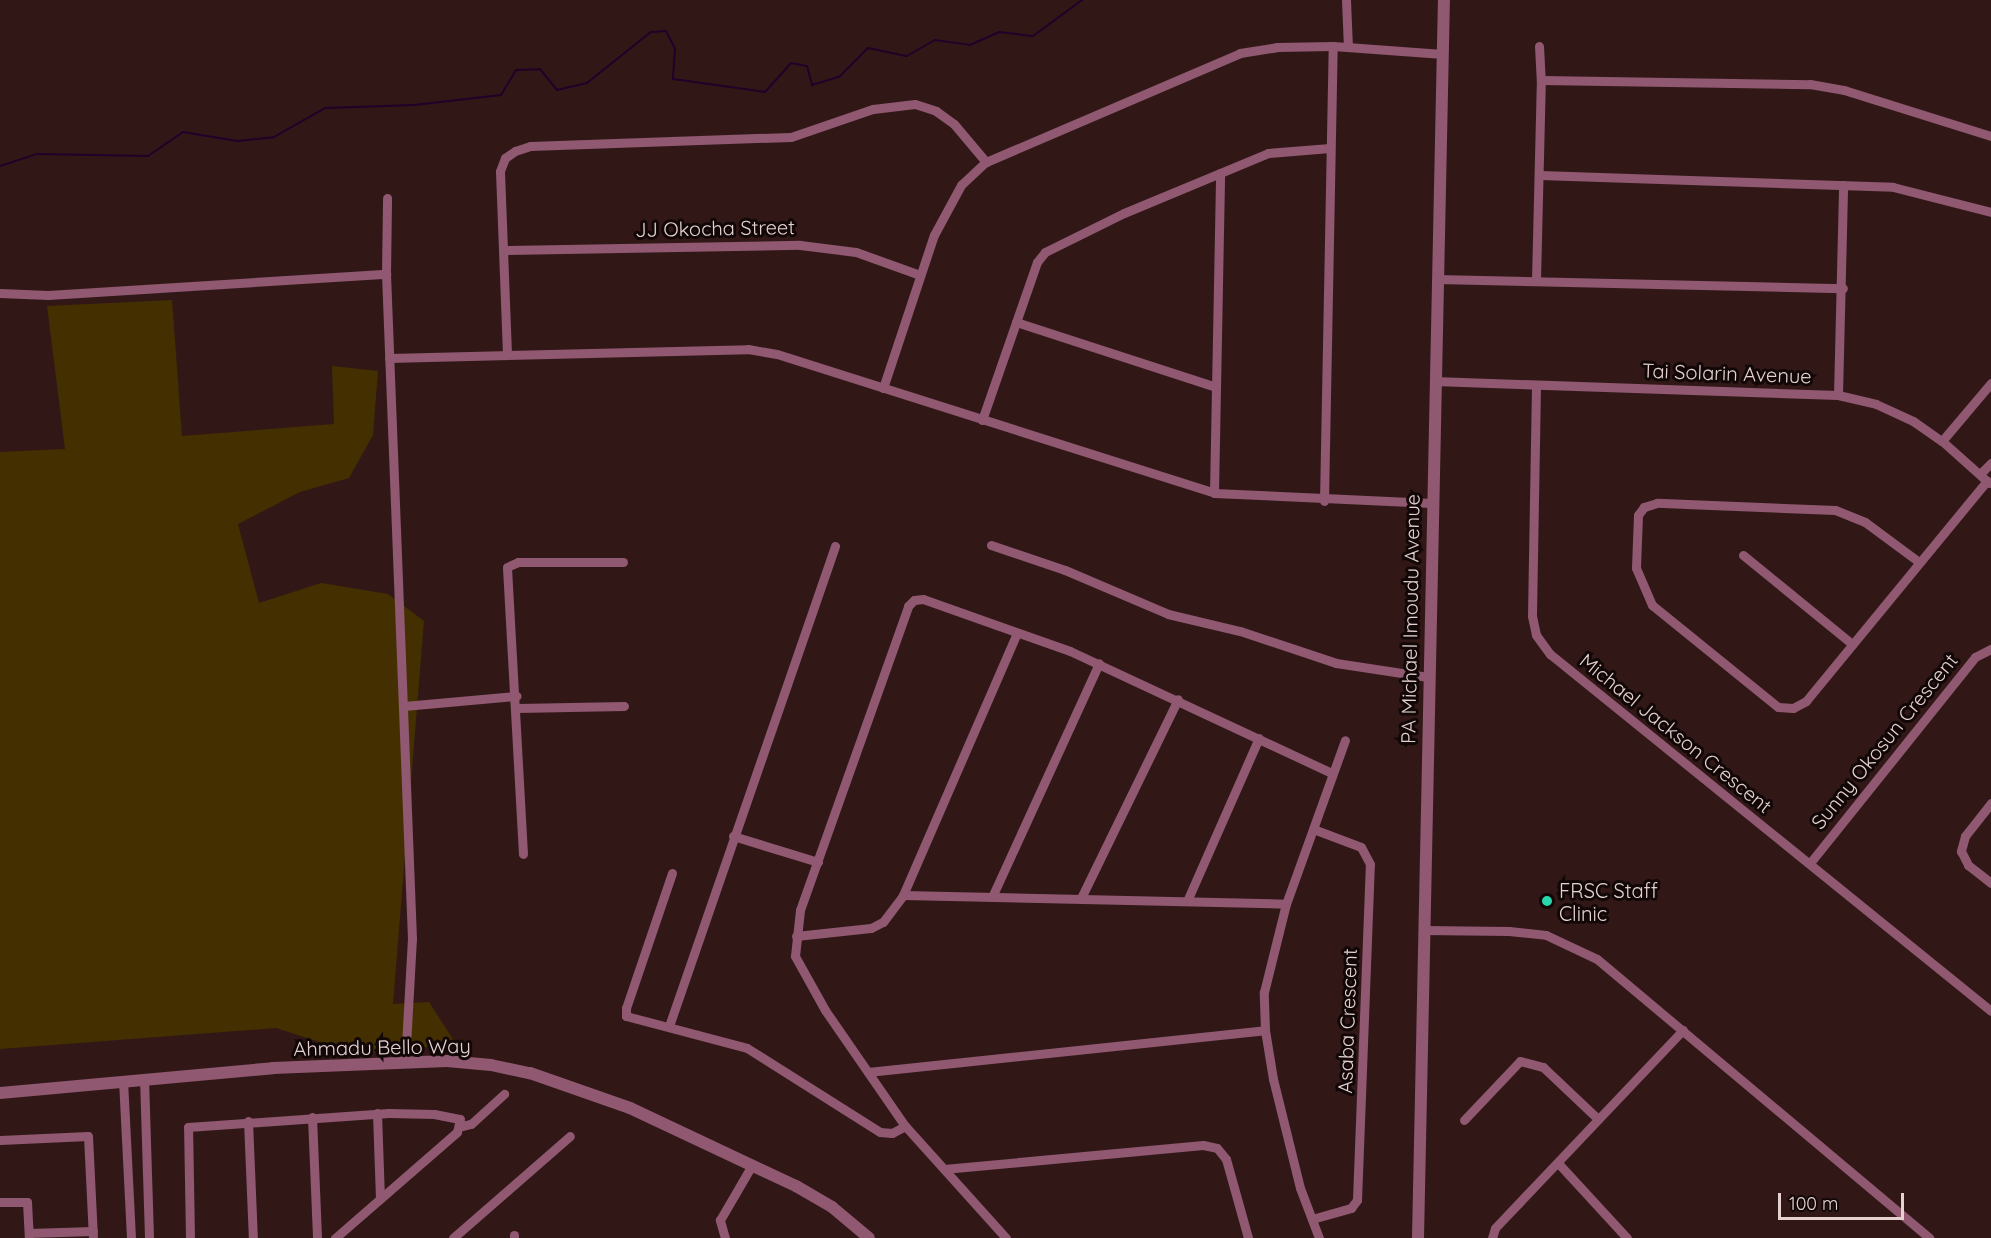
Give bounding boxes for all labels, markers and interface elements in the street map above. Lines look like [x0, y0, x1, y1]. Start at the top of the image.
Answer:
street label: JJ Okocha Street [635, 215, 795, 241]
street label: Tai Solarin Avenue [1642, 358, 1812, 388]
street label: PA Michael Imoudu Avenue [1396, 494, 1424, 744]
street label: Michael Jackson Crescent [1575, 648, 1777, 818]
street label: Sunny Okosun Crescent [1806, 648, 1962, 834]
place label: FRSC Staff Clinic [1559, 878, 1658, 925]
marker: FRSC Staff Clinic [1540, 894, 1554, 908]
street label: Asaba Crescent [1332, 948, 1362, 1094]
street label: Ahmadu Bello Way [293, 1033, 471, 1061]
scale bar [1781, 1181, 1907, 1219]
text: 100 m [1789, 1192, 1838, 1215]

